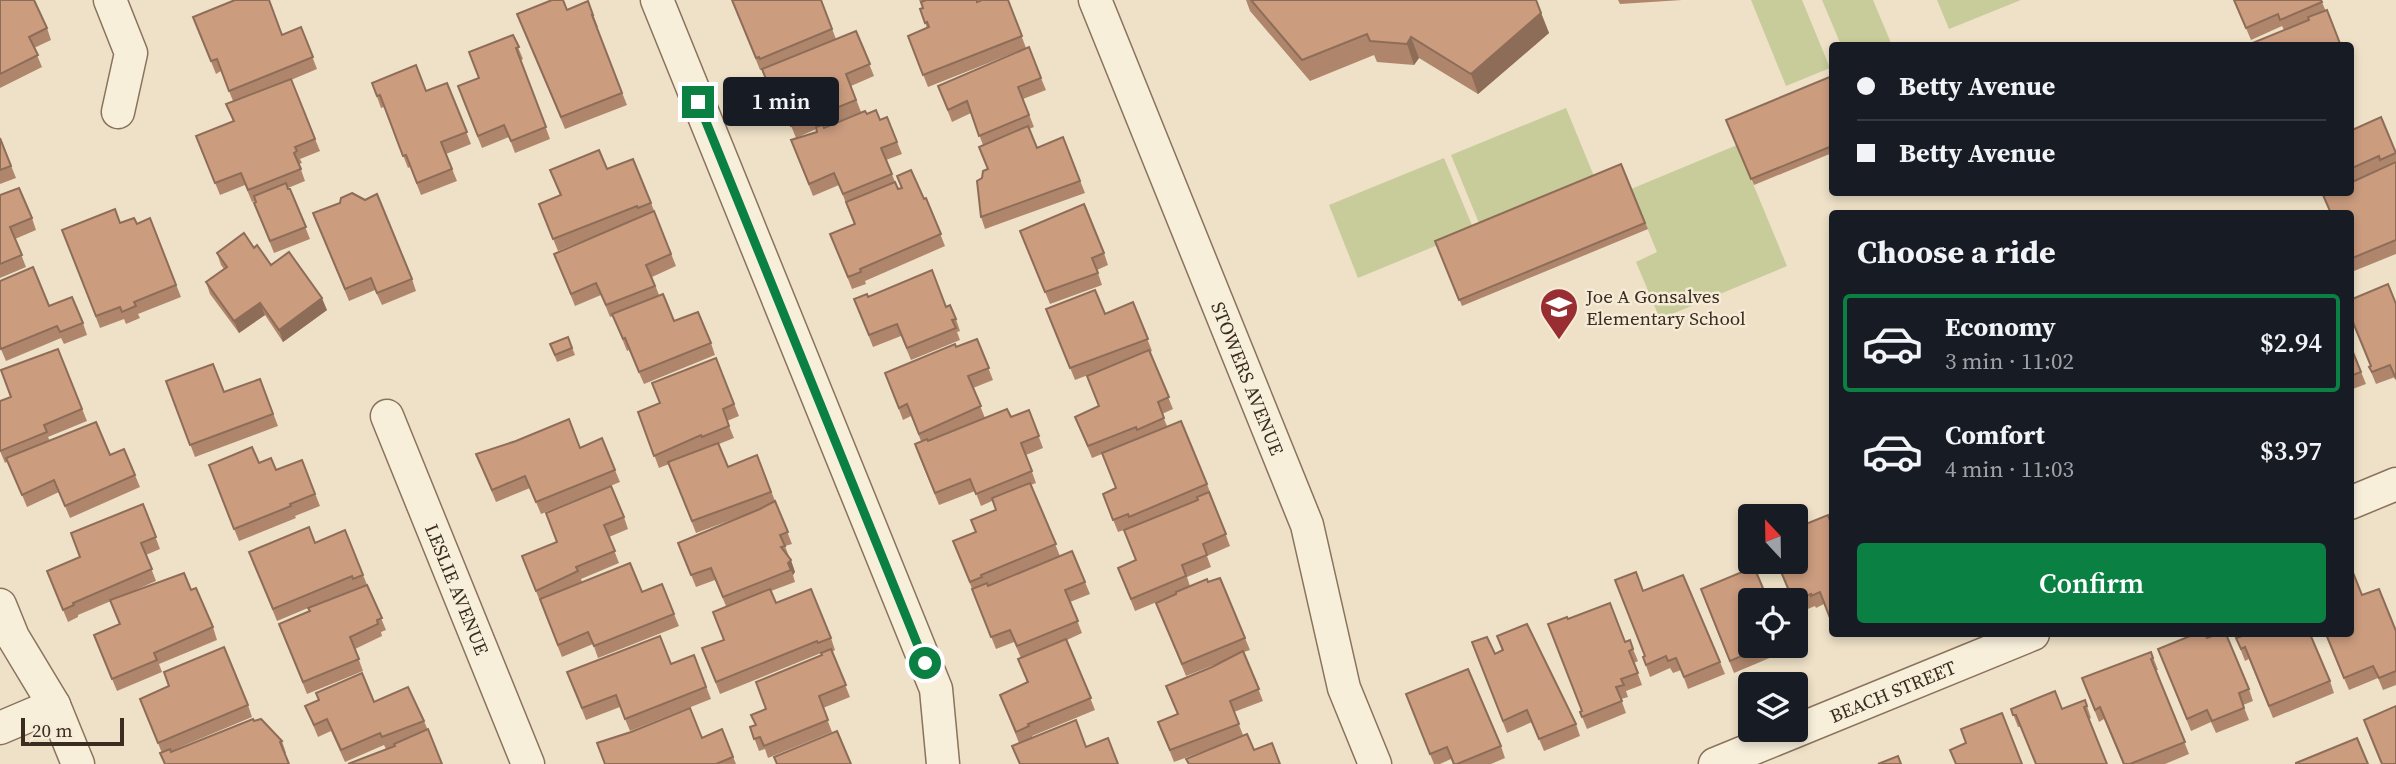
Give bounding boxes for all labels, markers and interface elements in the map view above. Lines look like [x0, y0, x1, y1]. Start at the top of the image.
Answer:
text: Betty Avenue [1899, 68, 2055, 104]
callout: 1 min [722, 78, 838, 126]
text: 1 min [751, 85, 811, 117]
route end [682, 86, 714, 118]
text: Betty Avenue [1899, 135, 2055, 171]
text: Choose a ride [1857, 230, 2056, 274]
place label: Joe A Gonsalves Elementary School [1585, 283, 1746, 331]
school or university icon: Joe A Gonsalves Elementary School [1538, 286, 1580, 341]
street label: STOWERS AVENUE [1205, 298, 1290, 459]
text: Economy [1945, 309, 2056, 345]
icon: car [1861, 312, 1924, 375]
text: $2.94 [2260, 325, 2322, 361]
text: 3 min · 11:02 [1945, 345, 2074, 377]
text: Comfort [1945, 417, 2045, 453]
icon: car [1861, 420, 1924, 483]
text: $3.97 [2260, 433, 2322, 469]
text: 4 min · 11:03 [1945, 453, 2074, 485]
north arrow [1738, 504, 1808, 574]
map controls [1738, 504, 1808, 742]
street label: LESLIE AVENUE [419, 520, 495, 659]
button: Confirm [1857, 543, 2326, 623]
button: locate [1738, 588, 1808, 658]
route start [909, 647, 941, 679]
street label: BEACH STREET [1826, 654, 1960, 729]
button: layers [1738, 672, 1808, 742]
scale bar [21, 715, 124, 747]
text: 20 m [32, 717, 73, 743]

